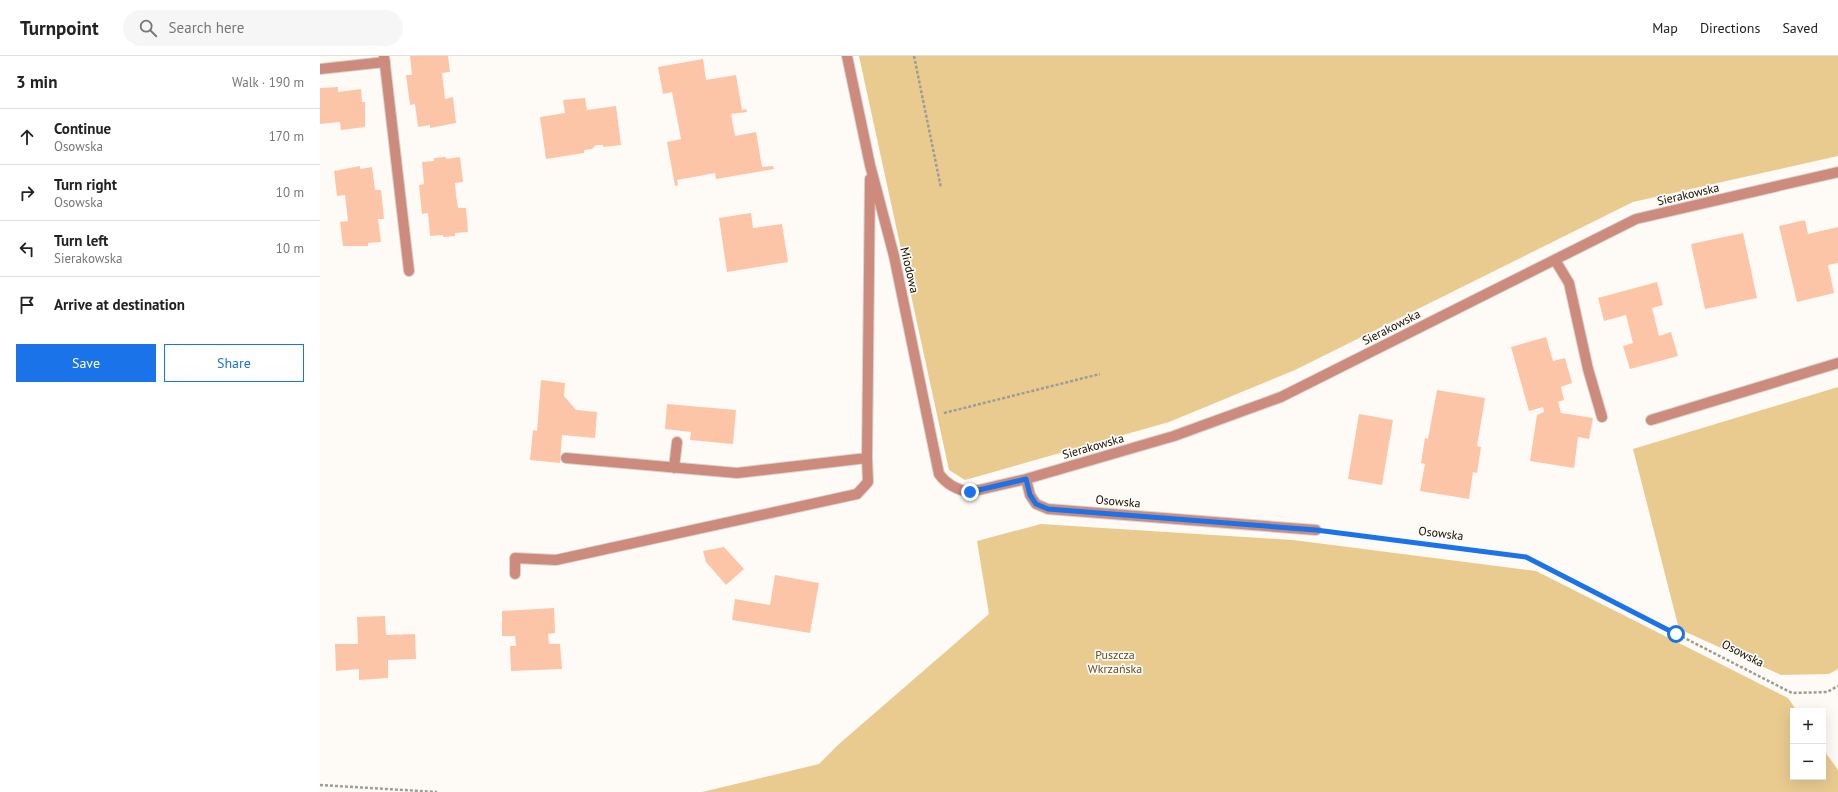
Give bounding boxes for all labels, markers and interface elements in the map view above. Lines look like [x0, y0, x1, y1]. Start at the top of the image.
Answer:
search box [123, 10, 403, 46]
text: Turnpoint [20, 16, 99, 40]
icon: search [137, 17, 159, 39]
text: Search here [169, 18, 244, 37]
text: Map [1652, 19, 1678, 37]
text: Directions [1700, 19, 1760, 37]
text: Saved [1782, 19, 1818, 37]
text: 3 min [16, 71, 57, 93]
text: Walk · 190 m [232, 74, 304, 91]
text: Continue [54, 119, 111, 138]
icon: ahead [16, 126, 38, 148]
text: 170 m [269, 128, 304, 145]
text: Osowska [54, 138, 103, 155]
text: Turn right [54, 175, 117, 194]
street label: Sierakowska [1656, 180, 1721, 208]
icon: right [16, 182, 38, 204]
text: 10 m [276, 184, 304, 201]
text: Osowska [54, 194, 103, 211]
text: Turn left [54, 231, 108, 250]
icon: left [16, 238, 38, 260]
text: 10 m [276, 240, 304, 257]
street label: Miodowa [897, 246, 923, 294]
text: Sierakowska [54, 250, 122, 267]
icon: arrive [16, 294, 38, 316]
text: Arrive at destination [54, 295, 185, 314]
street label: Sierakowska [1359, 306, 1423, 348]
button: Save [16, 344, 156, 382]
button: Share [164, 344, 304, 382]
street label: Sierakowska [1061, 430, 1125, 462]
route end [961, 483, 979, 501]
street label: Osowska [1095, 492, 1141, 510]
street label: Osowska [1418, 523, 1464, 543]
route start [1667, 625, 1685, 643]
street label: Osowska [1719, 636, 1767, 670]
park label: Puszcza Wkrzańska [1088, 647, 1142, 676]
map controls [1790, 708, 1826, 780]
button: + [1790, 708, 1826, 744]
button: − [1790, 744, 1826, 780]

